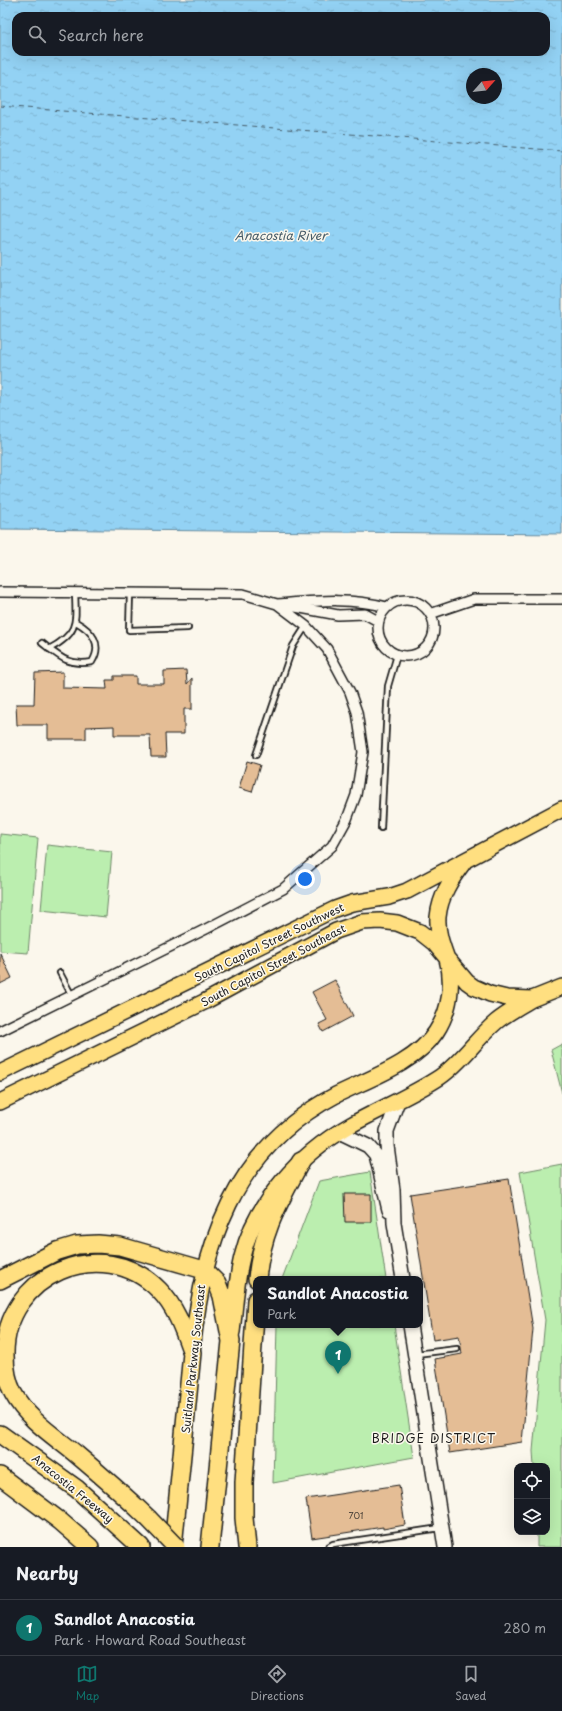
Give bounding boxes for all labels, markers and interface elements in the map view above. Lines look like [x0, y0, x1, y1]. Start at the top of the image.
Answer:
search box [12, 12, 550, 56]
icon: search [26, 23, 48, 45]
text: Search here [58, 23, 144, 46]
north arrow [466, 68, 502, 104]
water label: Anacostia River [235, 226, 329, 244]
your location [295, 869, 315, 889]
street label: South Capitol Street Southwest [191, 898, 347, 986]
street label: South Capitol Street Southeast [198, 919, 349, 1011]
popup [253, 1276, 423, 1328]
text: Sandlot Anacostia [267, 1281, 409, 1304]
street label: Suitland Parkway Southeast [177, 1283, 209, 1434]
text: Park [267, 1304, 296, 1323]
pin: 1 [325, 1341, 351, 1374]
district label: BRIDGE DISTRICT [372, 1429, 496, 1447]
street label: Anacostia Freeway [28, 1450, 118, 1526]
map controls [514, 1463, 550, 1535]
button: locate [514, 1463, 550, 1499]
button: layers [514, 1499, 550, 1535]
house number: 701 [349, 1508, 363, 1522]
text: Nearby [16, 1560, 78, 1586]
text: Sandlot Anacostia [54, 1607, 195, 1630]
text: 1 [26, 1618, 32, 1637]
text: 280 m [504, 1618, 546, 1637]
text: Park · Howard Road Southeast [54, 1630, 246, 1649]
tab: Map [76, 1663, 99, 1704]
tab: Directions [250, 1663, 304, 1704]
tab: Saved [455, 1663, 486, 1704]

